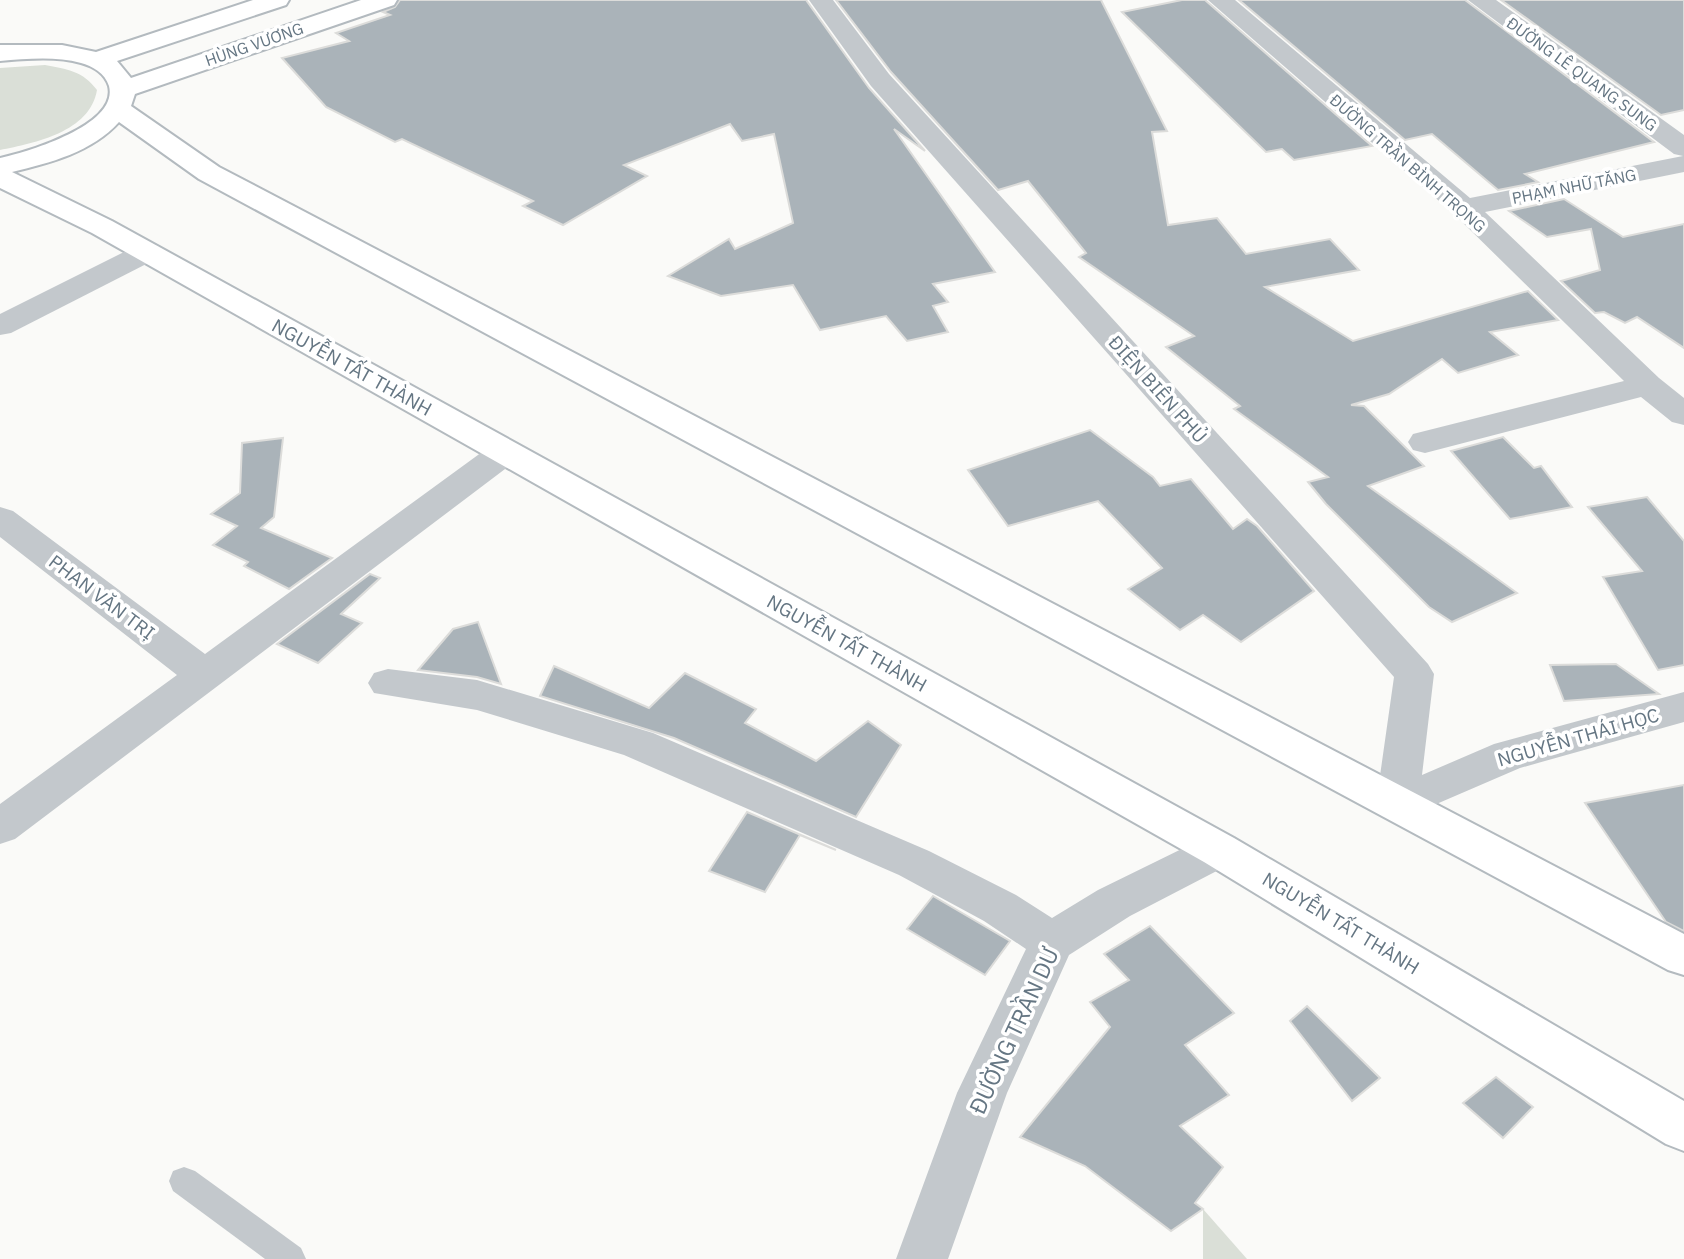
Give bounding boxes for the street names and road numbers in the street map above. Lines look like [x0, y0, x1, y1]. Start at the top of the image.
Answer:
street label: ĐƯỜNG LÊ QUANG SUNG [1503, 12, 1662, 135]
street label: HÙNG VƯƠNG [202, 17, 306, 70]
street label: ĐƯỜNG TRẦN BÌNH TRỌNG [1326, 88, 1491, 236]
street label: PHẠM NHỮ TĂNG [1510, 164, 1638, 208]
street label: NGUYỄN TẤT THÀNH [268, 311, 437, 421]
street label: ĐIỆN BIÊN PHỦ [1104, 330, 1212, 448]
street label: PHAN VĂN TRỊ [44, 549, 160, 645]
street label: NGUYỄN TẤT THÀNH [763, 587, 932, 697]
street label: NGUYỄN THÁI HỌC [1494, 701, 1662, 772]
street label: NGUYỄN TẤT THÀNH [1258, 865, 1425, 979]
street label: ĐƯỜNG TRẦN DƯ [960, 942, 1065, 1119]

